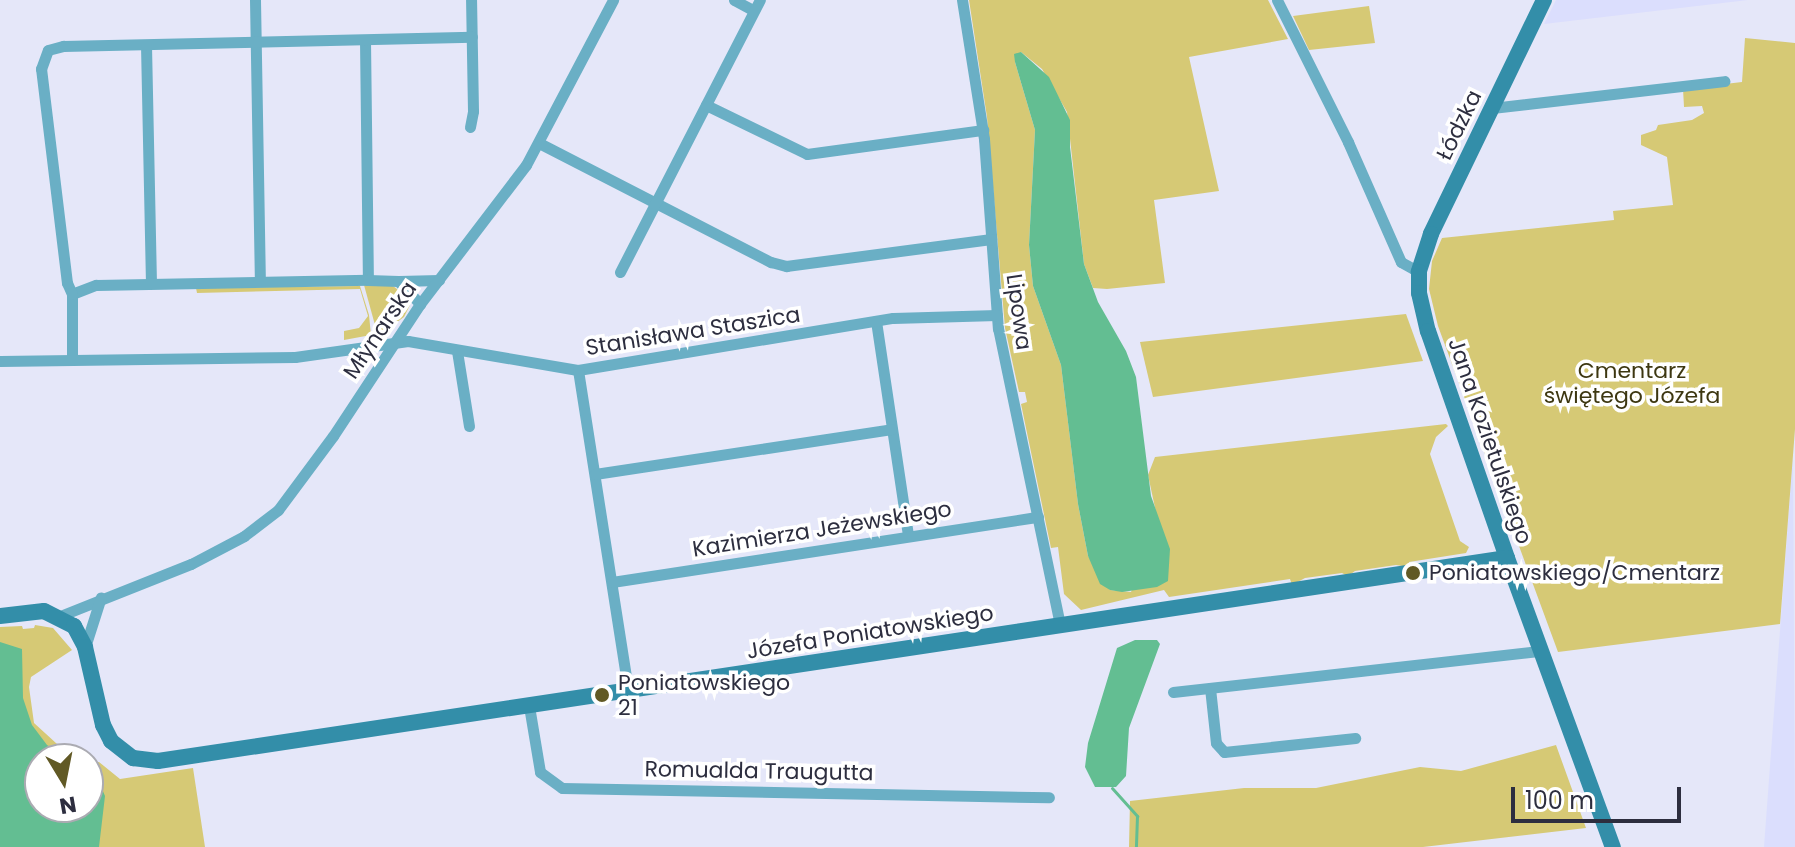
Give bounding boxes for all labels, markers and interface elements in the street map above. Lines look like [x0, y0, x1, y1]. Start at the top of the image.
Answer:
street label: Łódzka [1431, 86, 1487, 164]
street label: Lipowa [1001, 272, 1037, 352]
street label: Młynarska [338, 276, 422, 384]
street label: Stanisława Staszica [584, 301, 802, 361]
street label: Jana Kozietulskiego [1442, 335, 1538, 547]
park label: Cmentarz świętego Józefa [1544, 357, 1720, 408]
street label: Kazimierza Jeżewskiego [691, 495, 953, 563]
place label: Poniatowskiego/Cmentarz [1429, 560, 1720, 586]
marker: Poniatowskiego/Cmentarz [1404, 564, 1422, 582]
street label: Józefa Poniatowskiego [745, 599, 995, 665]
place label: Poniatowskiego 21 [618, 669, 790, 720]
marker: Poniatowskiego 21 [593, 686, 611, 704]
north arrow [24, 743, 104, 823]
street label: Romualda Traugutta [644, 756, 874, 786]
scale bar [1515, 771, 1685, 821]
text: 100 m [1525, 784, 1594, 817]
text: N [57, 788, 79, 822]

